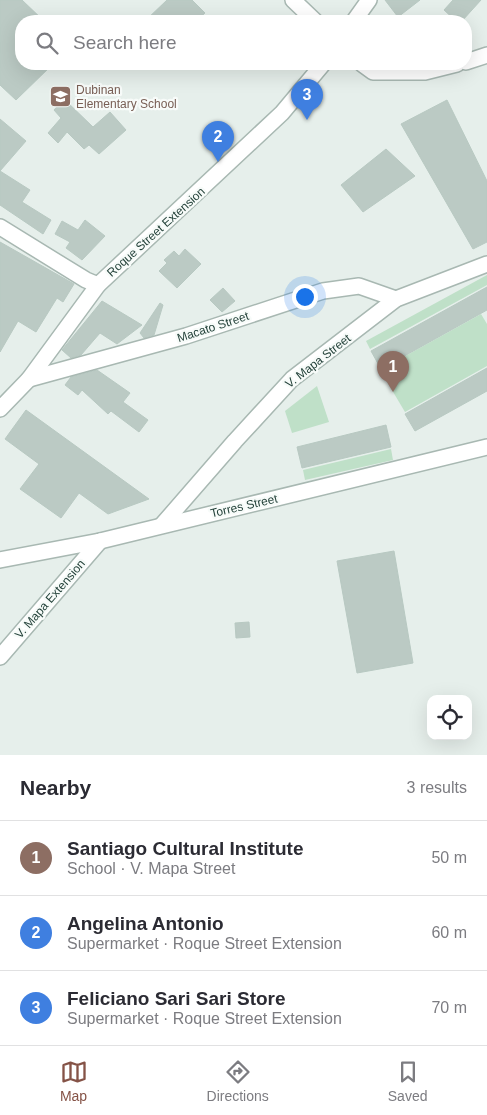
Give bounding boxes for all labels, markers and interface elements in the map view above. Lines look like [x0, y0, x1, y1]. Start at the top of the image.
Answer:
search box [15, 15, 472, 70]
icon: search [33, 29, 61, 57]
text: Search here [73, 32, 177, 53]
pin: 3 [291, 79, 323, 120]
place label: Dubinan Elementary School [76, 83, 177, 111]
school or university icon: Dubinan Elementary School [48, 85, 72, 109]
pin: 2 [202, 121, 234, 162]
street label: Roque Street Extension [104, 184, 208, 280]
your location [292, 284, 318, 310]
street label: Macato Street [175, 309, 251, 345]
street label: V. Mapa Street [283, 331, 354, 391]
pin: 1 [377, 351, 409, 392]
street label: Torres Street [209, 491, 280, 521]
street label: V. Mapa Extension [12, 557, 88, 641]
map controls [427, 695, 472, 740]
button: locate [427, 695, 472, 740]
text: Nearby [20, 776, 91, 799]
text: 3 results [407, 779, 467, 796]
text: Santiago Cultural Institute [67, 838, 303, 859]
text: 1 [32, 849, 40, 866]
text: 50 m [431, 849, 467, 866]
text: School · V. Mapa Street [67, 860, 235, 877]
text: Angelina Antonio [67, 913, 224, 934]
text: 2 [32, 924, 40, 941]
text: 60 m [431, 924, 467, 941]
text: Supermarket · Roque Street Extension [67, 935, 342, 952]
text: Feliciano Sari Sari Store [67, 988, 286, 1009]
text: 3 [32, 999, 40, 1016]
text: 70 m [431, 999, 467, 1016]
text: Supermarket · Roque Street Extension [67, 1010, 342, 1027]
tab: Map [60, 1058, 88, 1104]
tab: Directions [207, 1058, 269, 1104]
tab: Saved [388, 1058, 427, 1104]

